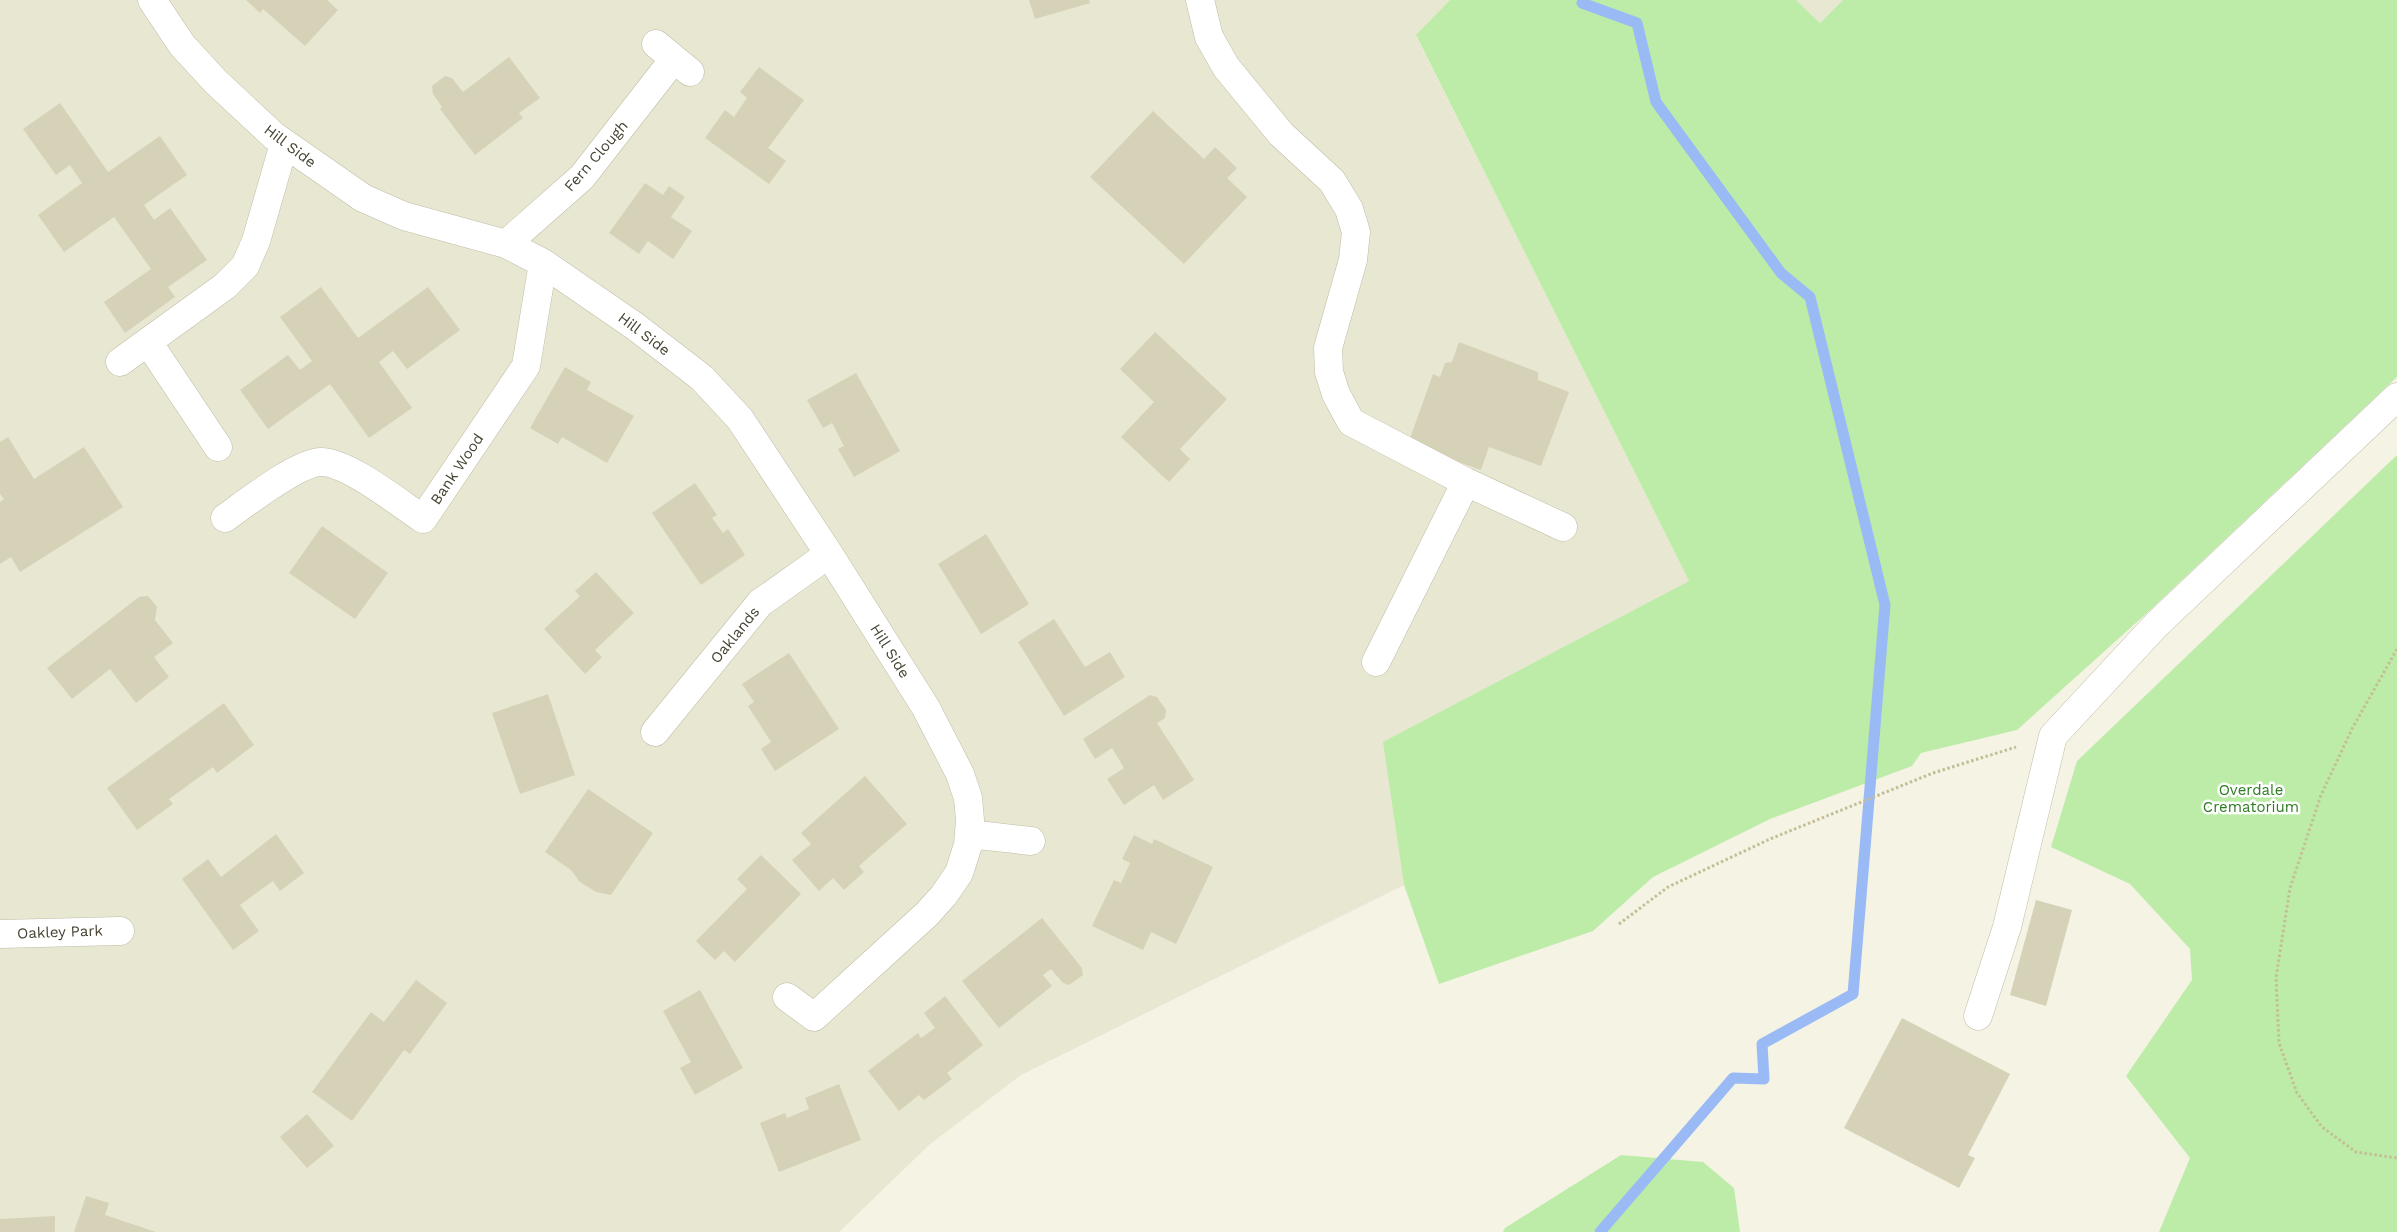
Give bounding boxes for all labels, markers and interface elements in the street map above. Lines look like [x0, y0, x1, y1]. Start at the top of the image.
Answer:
street label: Fern Clough [560, 117, 632, 195]
street label: Hill Side [260, 121, 320, 171]
street label: Hill Side [614, 309, 674, 359]
street label: Bank Wood [427, 430, 487, 508]
street label: Oaklands [707, 603, 763, 667]
street label: Hill Side [866, 621, 914, 681]
park label: Overdale Crematorium [2203, 781, 2299, 816]
street label: Oakley Park [17, 921, 104, 942]

